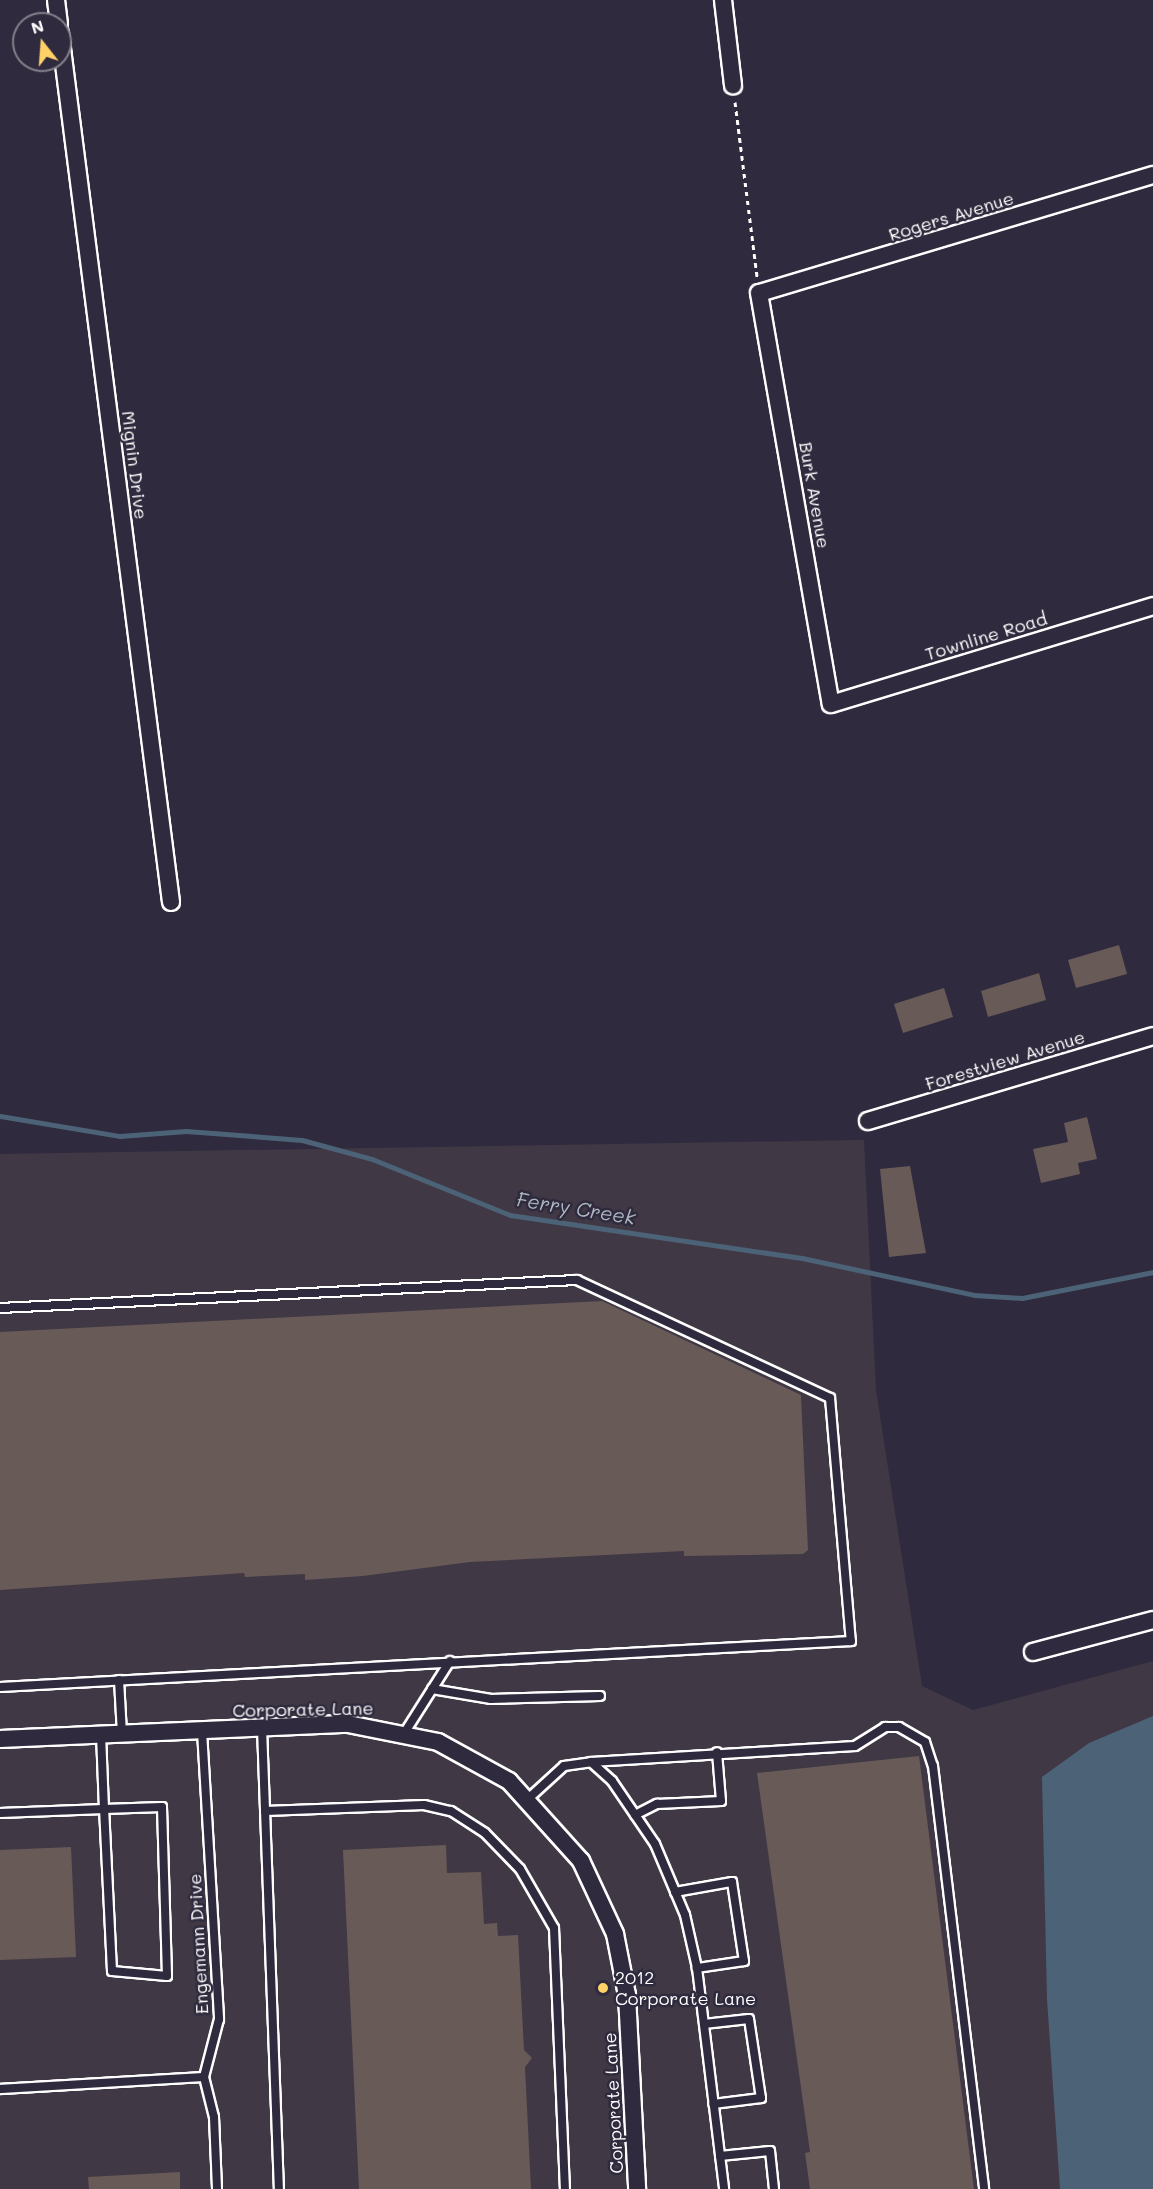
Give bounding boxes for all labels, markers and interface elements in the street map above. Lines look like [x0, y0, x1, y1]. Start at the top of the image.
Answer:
north arrow [12, 12, 72, 72]
text: N [28, 14, 46, 38]
street label: Rogers Avenue [886, 187, 1016, 245]
street label: Mignin Drive [118, 410, 152, 520]
street label: Burk Avenue [795, 440, 835, 550]
street label: Townline Road [922, 607, 1050, 665]
street label: Forestview Avenue [923, 1025, 1087, 1095]
water label: Ferry Creek [515, 1187, 637, 1229]
street label: Corporate Lane [232, 1697, 374, 1721]
street label: Engemann Drive [184, 1873, 212, 2015]
place label: 2012 Corporate Lane [615, 1967, 756, 2010]
marker: 2012 Corporate Lane [596, 1981, 610, 1995]
street label: Corporate Lane [599, 2032, 627, 2174]

